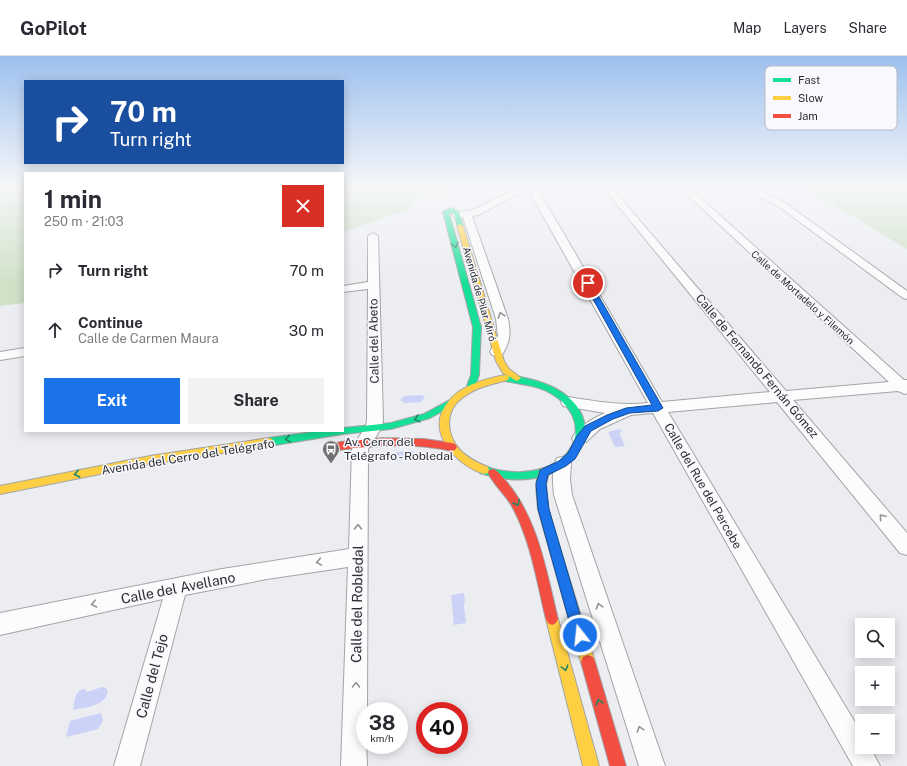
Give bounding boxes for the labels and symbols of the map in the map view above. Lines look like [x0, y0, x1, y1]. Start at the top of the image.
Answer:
legend [765, 66, 897, 130]
text: Fast [798, 74, 820, 86]
text: Slow [798, 92, 824, 104]
text: Jam [798, 110, 818, 122]
one-way arrow [450, 241, 459, 248]
street label: Avenida de Pilar Miró [461, 245, 499, 343]
street label: Calle de Mortadelo y Filemón [749, 248, 857, 347]
pin [571, 266, 605, 300]
street label: Calle de Fernando Fernán Gómez [693, 291, 822, 441]
street label: Calle del Abeto [366, 298, 382, 384]
one-way arrow [497, 312, 506, 319]
one-way arrow [413, 414, 420, 423]
street label: Calle del Rue del Percebe [661, 421, 745, 551]
one-way arrow [285, 434, 292, 443]
place label: Av. Cerro del Telégrafo - Robledal [344, 435, 454, 463]
street label: Avenida del Cerro del Telégrafo [101, 436, 276, 478]
bus stop icon: Av. Cerro del Telégrafo - Robledal [321, 439, 341, 464]
one-way arrow [74, 469, 80, 478]
one-way arrow [512, 499, 520, 507]
one-way arrow [880, 514, 887, 522]
one-way arrow [354, 524, 362, 530]
street label: Calle del Robledal [348, 545, 366, 663]
one-way arrow [316, 558, 322, 566]
street label: Calle del Avellano [120, 569, 237, 607]
one-way arrow [91, 599, 98, 608]
one-way arrow [595, 602, 604, 609]
position arrow [559, 614, 601, 656]
street label: Calle del Tejo [133, 632, 171, 720]
one-way arrow [560, 665, 569, 672]
one-way arrow [352, 682, 360, 688]
one-way arrow [595, 698, 604, 705]
speed limit sign: 40 [416, 702, 468, 754]
one-way arrow [636, 726, 644, 733]

